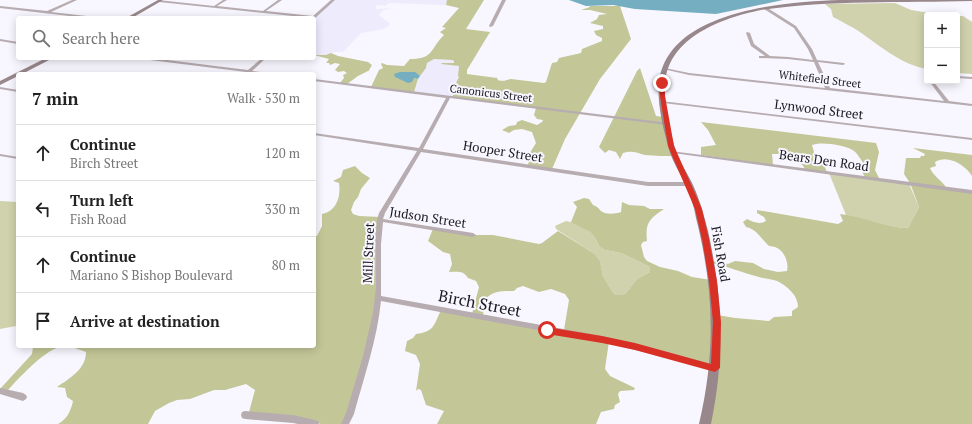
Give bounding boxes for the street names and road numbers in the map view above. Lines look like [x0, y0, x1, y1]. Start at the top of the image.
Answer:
street label: Whitefield Street [778, 67, 862, 91]
street label: Canonicus Street [449, 81, 533, 105]
street label: Lynwood Street [773, 95, 865, 123]
street label: Hooper Street [462, 136, 544, 166]
street label: Bears Den Road [778, 145, 870, 175]
street label: Judson Street [388, 202, 468, 232]
street label: Mill Street [358, 222, 378, 284]
street label: Fish Road [707, 225, 735, 283]
street label: Birch Street [437, 284, 523, 322]

